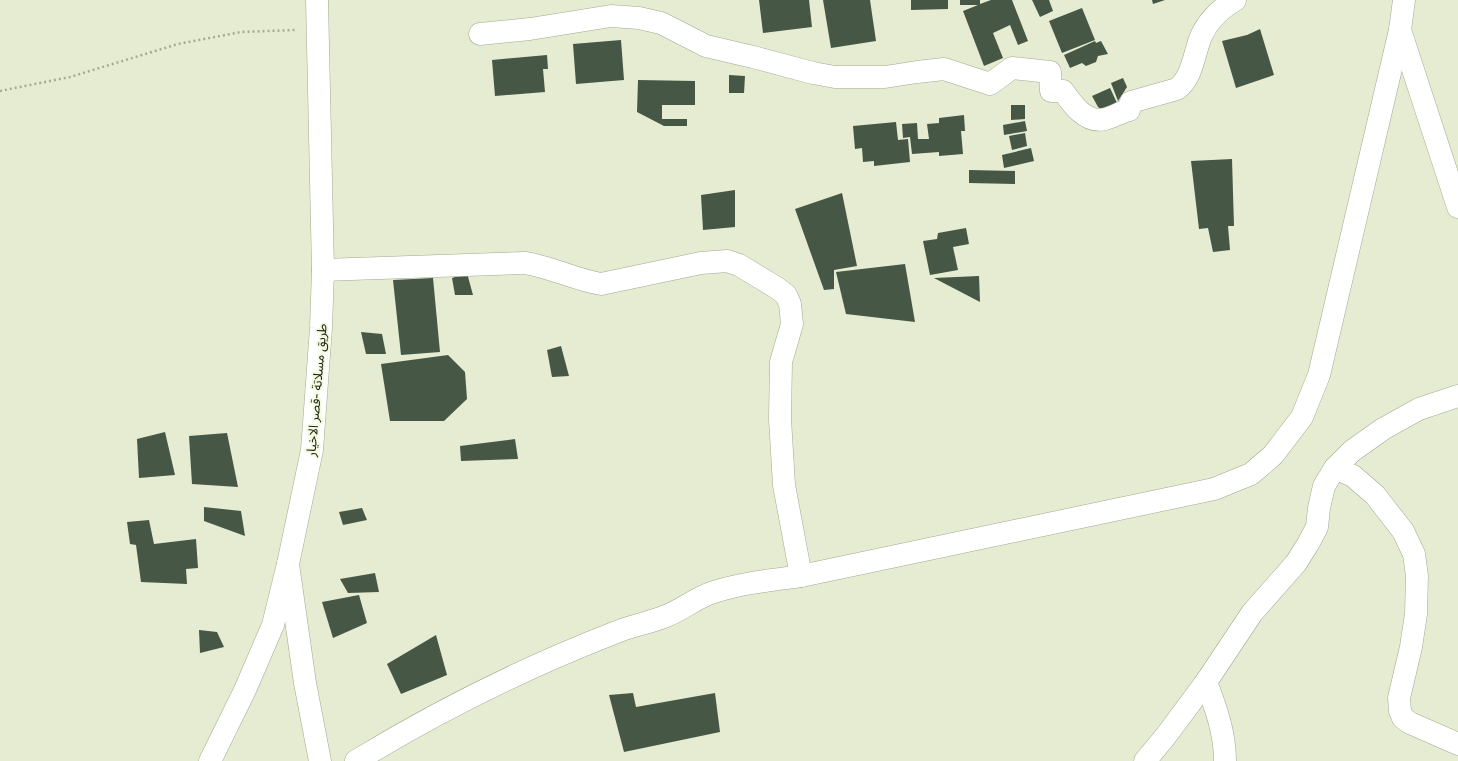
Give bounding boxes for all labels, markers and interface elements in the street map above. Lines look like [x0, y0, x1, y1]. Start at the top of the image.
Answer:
street label: طريق مسلاتة -قصر الاخيار [302, 323, 331, 458]

